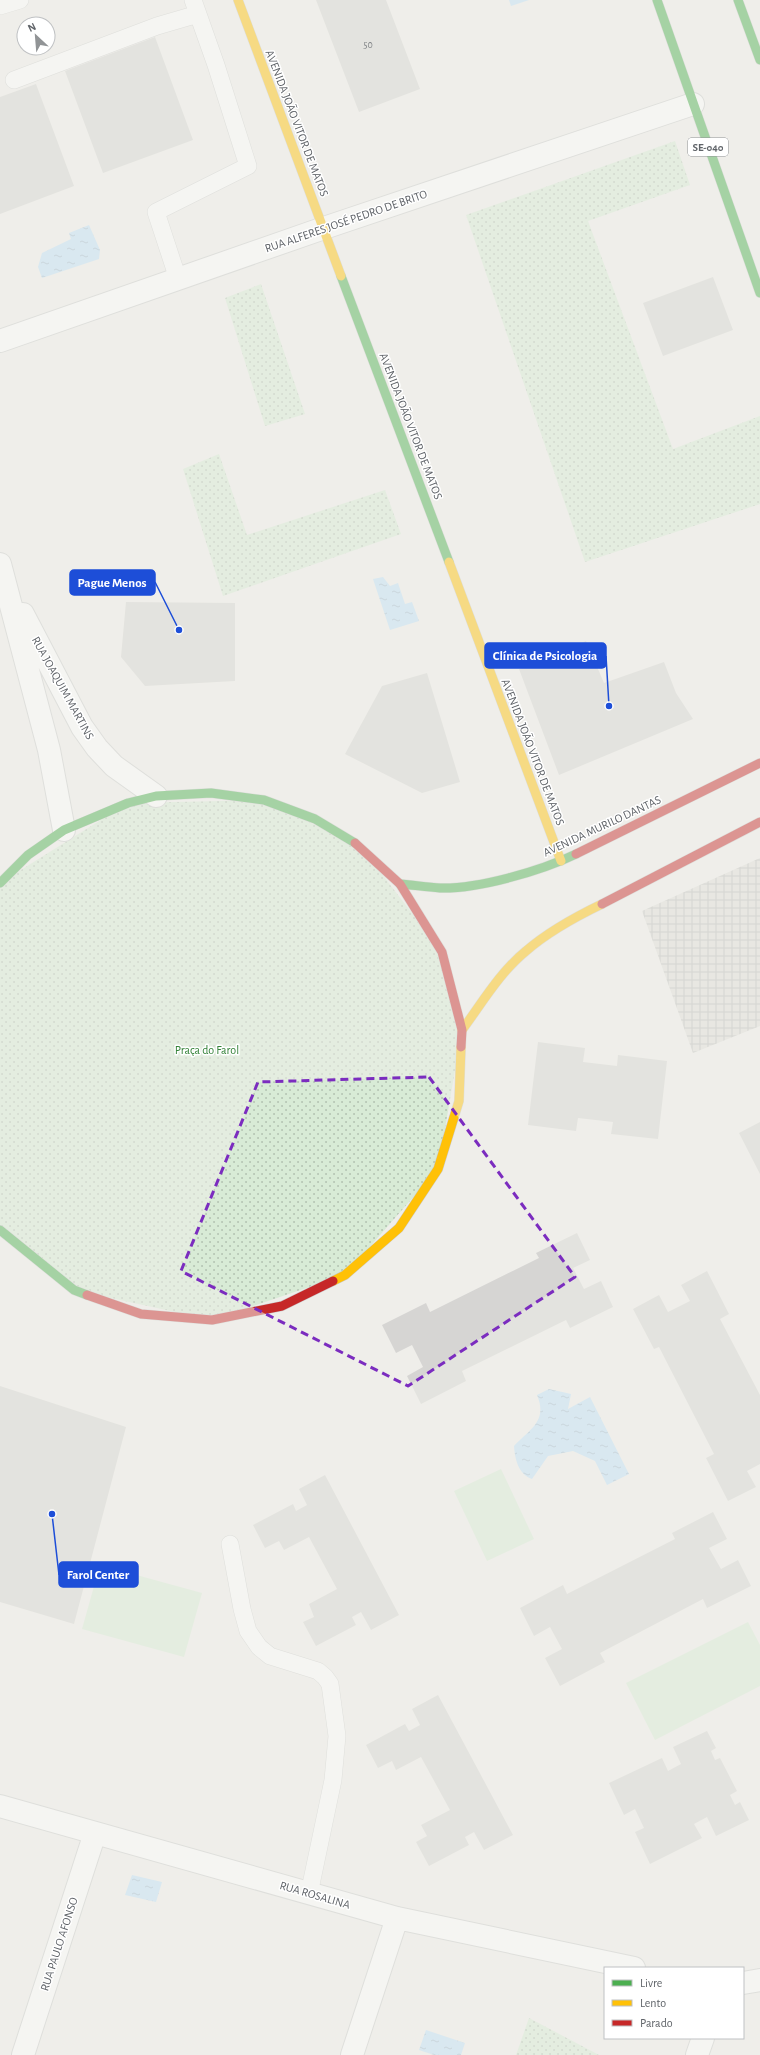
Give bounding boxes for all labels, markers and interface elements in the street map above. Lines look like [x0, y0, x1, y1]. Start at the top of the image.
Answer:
north arrow [16, 16, 56, 56]
text: N [26, 21, 38, 34]
house number: 50 [363, 40, 373, 50]
street label: AVENIDA JOÃO VITOR DE MATOS [263, 47, 333, 198]
road number: SE-040 [688, 138, 728, 156]
street label: RUA ALFERES JOSÉ PEDRO DE BRITO [263, 186, 429, 254]
street label: AVENIDA JOÃO VITOR DE MATOS [377, 350, 447, 501]
callout: Pague Menos [70, 570, 155, 595]
text: Pague Menos [77, 577, 147, 590]
street label: RUA JOAQUIM MARTINS [29, 634, 96, 742]
callout: Clínica de Psicologia [485, 643, 606, 668]
text: Clínica de Psicologia [493, 650, 597, 663]
street label: AVENIDA JOÃO VITOR DE MATOS [499, 676, 569, 827]
street label: AVENIDA MURILO DANTAS [541, 793, 663, 859]
park label: Praça do Farol [175, 1044, 239, 1056]
callout: Farol Center [59, 1562, 138, 1587]
text: Farol Center [67, 1569, 130, 1582]
street label: RUA ROSALINA [278, 1879, 352, 1911]
street label: RUA PAULO AFONSO [38, 1895, 80, 1992]
legend [604, 1967, 744, 2039]
text: Livre [640, 1977, 662, 1989]
text: Lento [640, 1997, 666, 2009]
text: Parado [640, 2017, 673, 2029]

